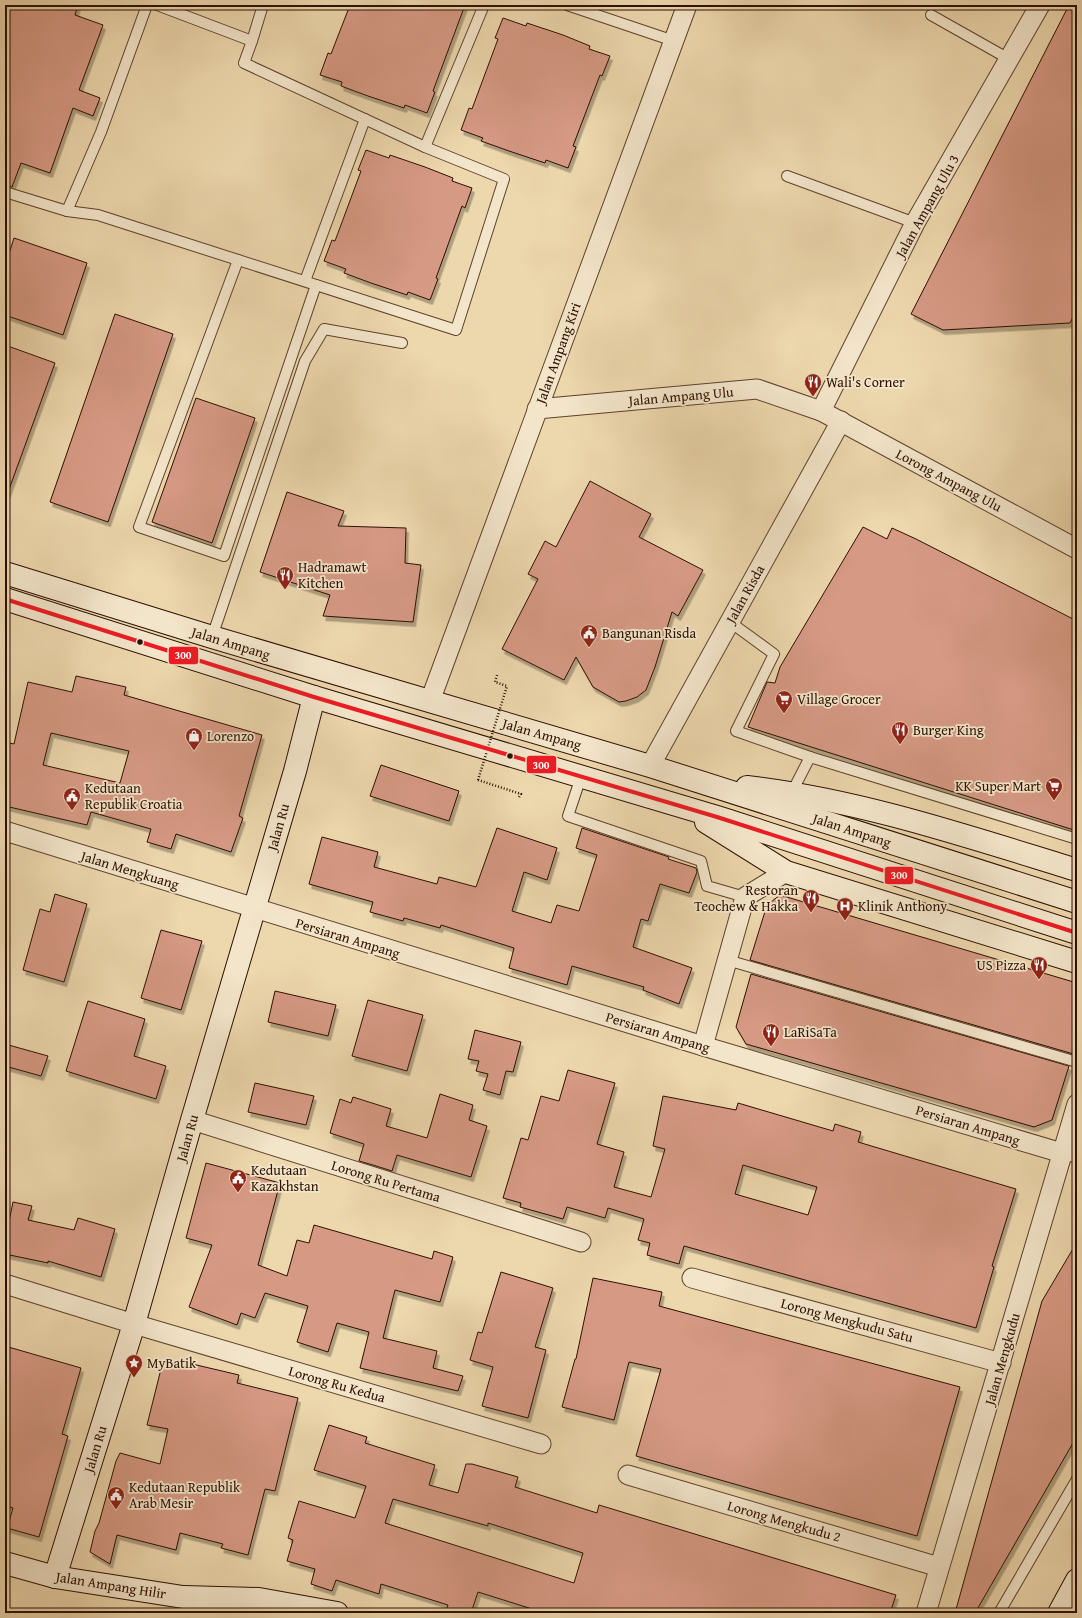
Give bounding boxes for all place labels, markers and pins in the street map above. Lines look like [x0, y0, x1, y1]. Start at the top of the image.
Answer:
restaurant icon: Wali's Corner [803, 372, 823, 397]
place label: Wali's Corner [826, 372, 905, 392]
place label: Hadramawt Kitchen [298, 557, 366, 593]
restaurant icon: Hadramawt Kitchen [275, 565, 295, 590]
public building icon: Bangunan Risda [579, 623, 599, 648]
place label: Bangunan Risda [602, 623, 696, 643]
unlabelled marker [135, 637, 145, 647]
supermarket icon: Village Grocer [774, 689, 794, 714]
place label: Village Grocer [797, 689, 881, 709]
restaurant icon: Burger King [890, 720, 910, 745]
place label: Burger King [913, 720, 984, 740]
shop icon: Lorenzo [184, 726, 204, 751]
place label: Lorenzo [207, 726, 254, 746]
unlabelled marker [505, 751, 515, 761]
place label: KK Super Mart [955, 776, 1041, 796]
supermarket icon: KK Super Mart [1044, 776, 1064, 801]
place label: Kedutaan Republik Croatia [85, 778, 183, 814]
public building icon: Kedutaan Republik Croatia [62, 786, 82, 811]
place label: Restoran Teochew & Hakka [694, 880, 798, 916]
restaurant icon: Restoran Teochew & Hakka [801, 888, 821, 913]
hospital icon: Klinik Anthony [835, 896, 855, 921]
place label: Klinik Anthony [858, 896, 947, 916]
place label: US Pizza [977, 955, 1026, 975]
restaurant icon: US Pizza [1029, 955, 1049, 980]
restaurant icon: LaRiSaTa [761, 1022, 781, 1047]
place label: LaRiSaTa [784, 1022, 837, 1042]
place label: Kedutaan Kazakhstan [251, 1160, 319, 1196]
public building icon: Kedutaan Kazakhstan [228, 1168, 248, 1193]
place icon: MyBatik [124, 1353, 144, 1378]
place label: MyBatik [147, 1353, 197, 1373]
place label: Kedutaan Republik Arab Mesir [129, 1477, 241, 1513]
public building icon: Kedutaan Republik Arab Mesir [106, 1485, 126, 1510]

